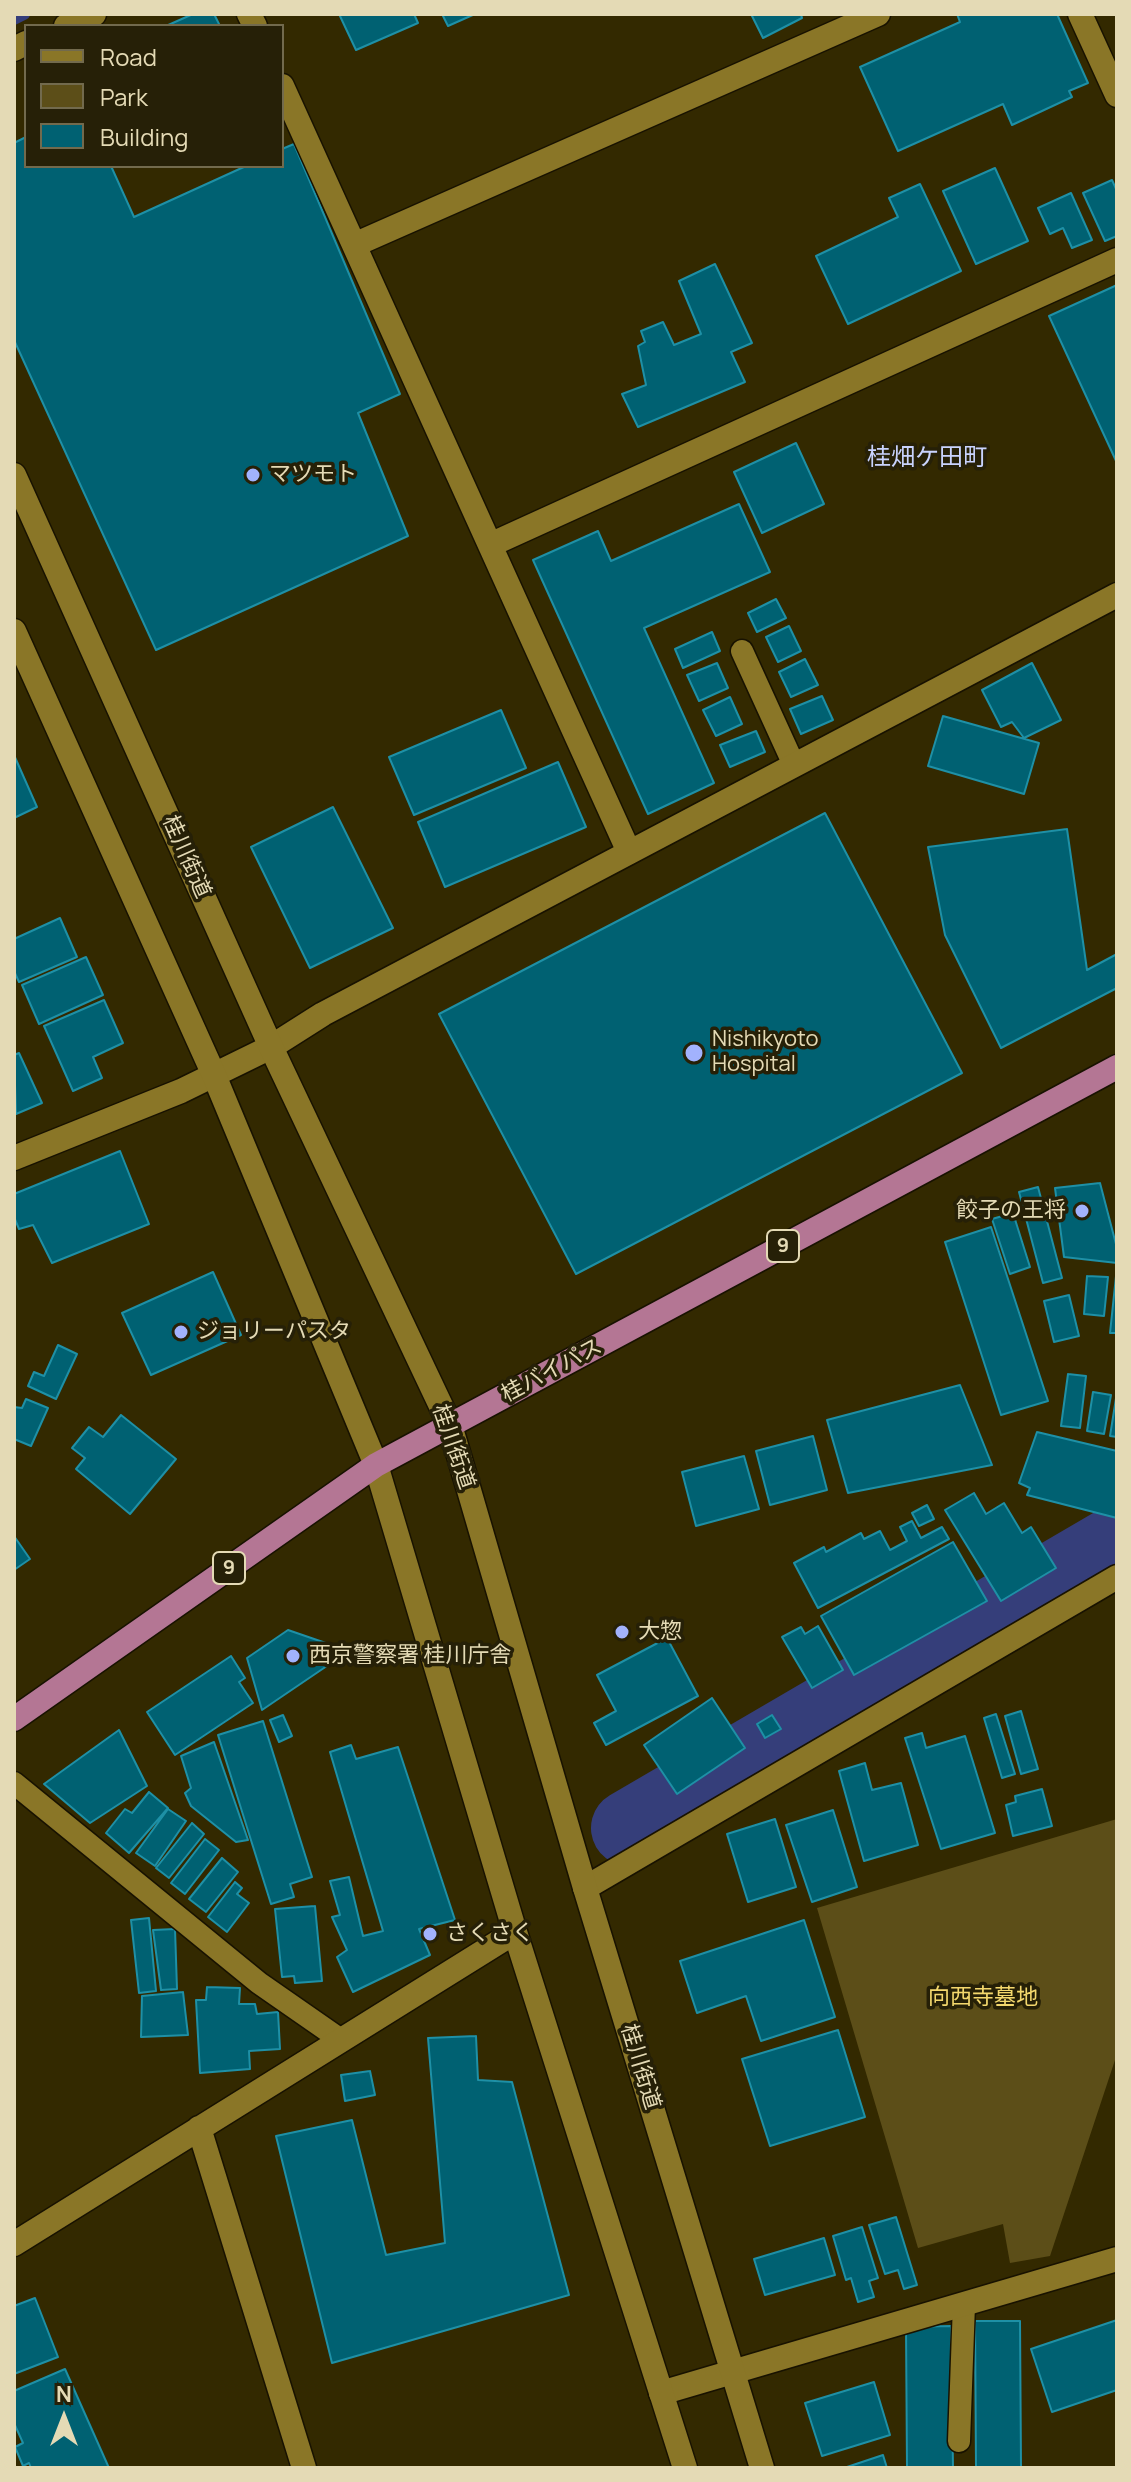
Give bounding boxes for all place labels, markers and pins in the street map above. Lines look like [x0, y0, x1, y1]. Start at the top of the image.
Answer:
place label: マツモト [269, 462, 357, 488]
marker: マツモト [244, 466, 262, 484]
place label: Nishikyoto Hospital [712, 1027, 818, 1078]
marker: Nishikyoto Hospital [683, 1042, 705, 1064]
place label: 餃子の王将 [956, 1198, 1066, 1224]
marker: 餃子の王将 [1073, 1202, 1091, 1220]
place label: ジョリーパスタ [197, 1319, 351, 1345]
marker: ジョリーパスタ [172, 1323, 190, 1341]
place label: 大惣 [638, 1619, 682, 1645]
marker: 大惣 [613, 1623, 631, 1641]
place label: 西京警察署 桂川庁舎 [309, 1643, 511, 1669]
marker: 西京警察署 桂川庁舎 [284, 1647, 302, 1665]
place label: さくさく [446, 1921, 534, 1947]
marker: さくさく [421, 1925, 439, 1943]

